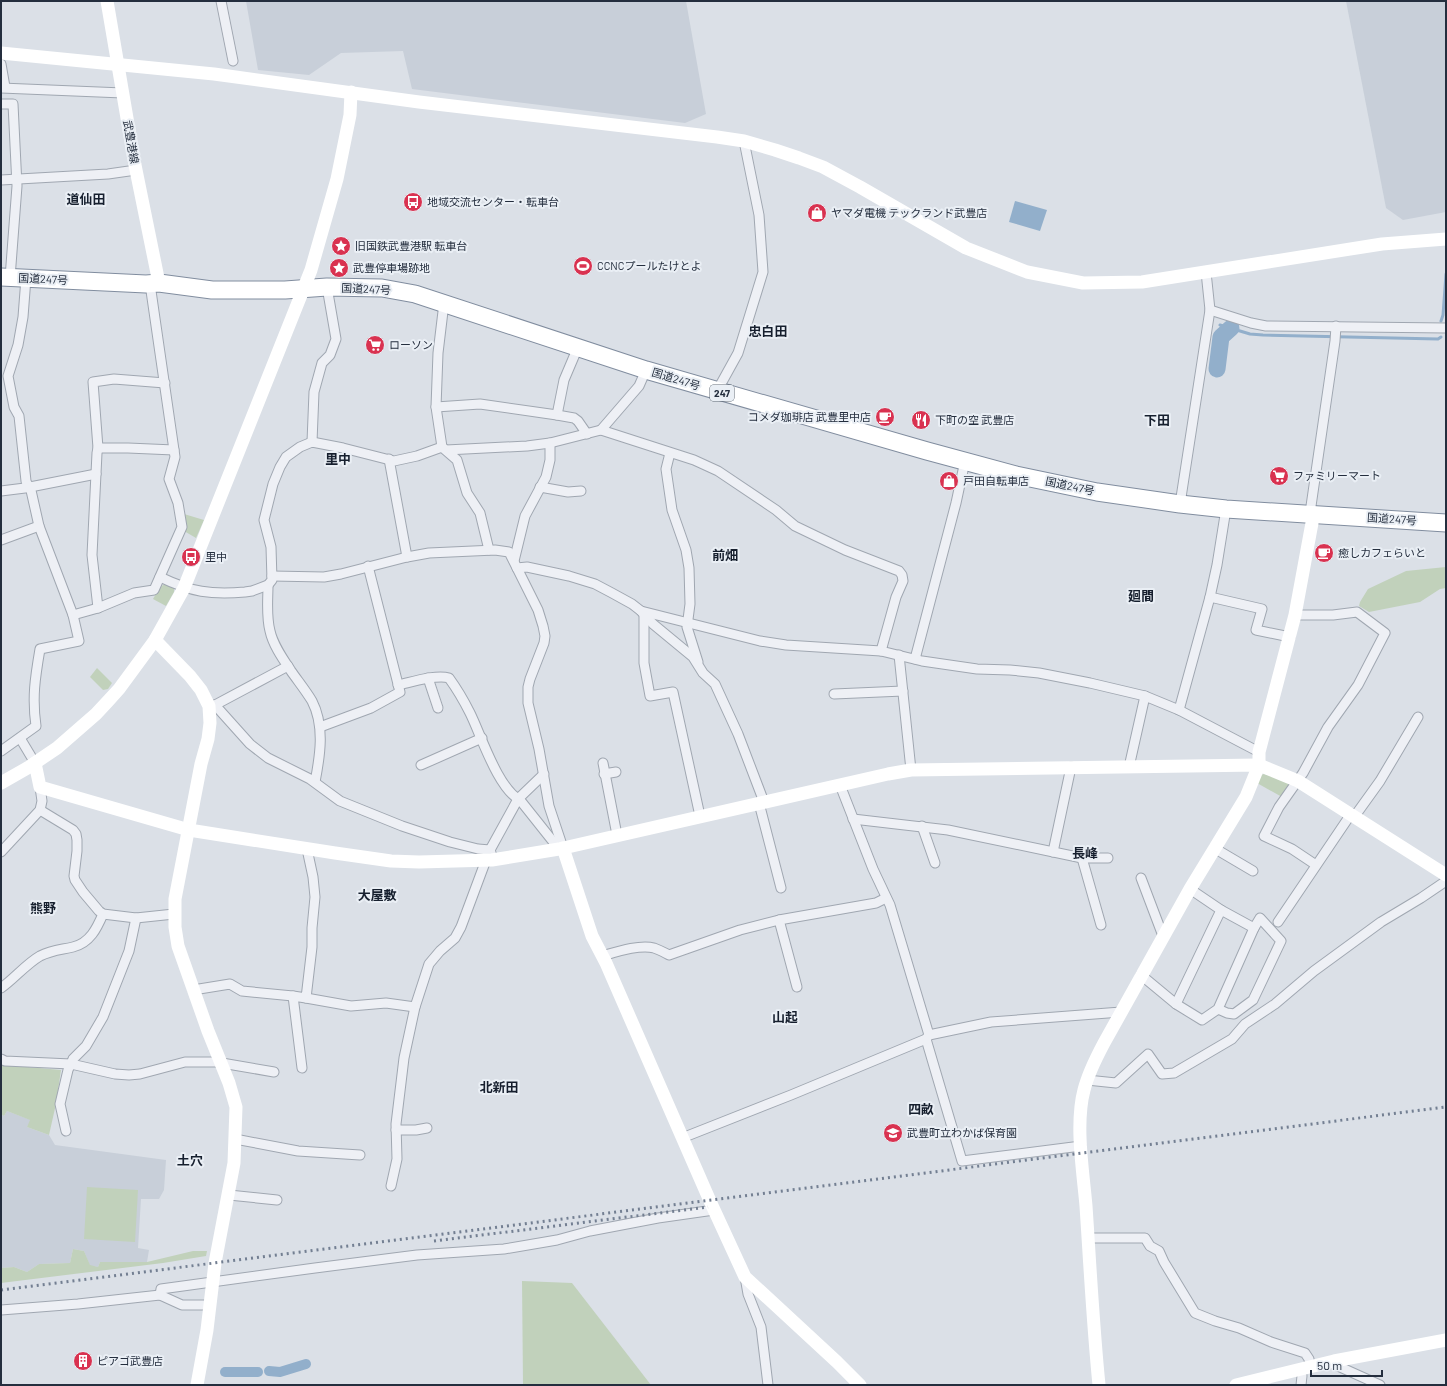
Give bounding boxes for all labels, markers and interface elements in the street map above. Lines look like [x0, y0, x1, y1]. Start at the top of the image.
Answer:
street label: 武豊港線 [121, 119, 142, 165]
district label: 道仙田 [66, 191, 106, 207]
bus stop icon: 地域交流センター・転車台 [402, 191, 424, 213]
place label: 地域交流センター・転車台 [427, 195, 559, 208]
shop icon: ヤマダ電機 テックランド武豊店 [806, 202, 828, 224]
place label: ヤマダ電機 テックランド武豊店 [831, 206, 987, 219]
place icon: 旧国鉄武豊港駅 転車台 [330, 235, 352, 257]
place label: 旧国鉄武豊港駅 転車台 [355, 239, 467, 252]
sports icon: CCNCプールたけとよ [572, 255, 594, 277]
place icon: 武豊停車場跡地 [328, 257, 350, 279]
place label: CCNCプールたけとよ [597, 259, 701, 272]
place label: 武豊停車場跡地 [353, 261, 430, 274]
street label: 国道247号 [18, 271, 68, 286]
street label: 国道247号 [341, 281, 391, 296]
district label: 忠白田 [748, 323, 788, 339]
supermarket icon: ローソン [364, 334, 386, 356]
place label: ローソン [389, 338, 433, 351]
street label: 国道247号 [650, 365, 702, 392]
road number: 247 [710, 385, 734, 401]
cafe icon: コメダ珈琲店 武豊里中店 [874, 406, 896, 428]
restaurant icon: 下町の空 武豊店 [910, 409, 932, 431]
place label: コメダ珈琲店 武豊里中店 [748, 410, 871, 423]
district label: 下田 [1144, 412, 1170, 428]
place label: 下町の空 武豊店 [935, 413, 1014, 426]
district label: 里中 [325, 451, 351, 467]
supermarket icon: ファミリーマート [1268, 465, 1290, 487]
place label: ファミリーマート [1293, 469, 1381, 482]
shop icon: 戸田自転車店 [938, 470, 960, 492]
place label: 戸田自転車店 [963, 474, 1029, 487]
street label: 国道247号 [1044, 474, 1096, 497]
street label: 国道247号 [1367, 510, 1417, 527]
cafe icon: 癒しカフェらいと [1313, 542, 1335, 564]
bus stop icon: 里中 [180, 546, 202, 568]
place label: 癒しカフェらいと [1338, 546, 1426, 559]
district label: 前畑 [712, 547, 738, 563]
place label: 里中 [205, 550, 227, 563]
district label: 廻間 [1128, 588, 1154, 604]
district label: 長峰 [1072, 845, 1098, 861]
district label: 大屋敷 [357, 887, 397, 903]
district label: 熊野 [30, 900, 56, 916]
district label: 山起 [772, 1009, 798, 1025]
district label: 北新田 [479, 1079, 519, 1095]
district label: 四畝 [908, 1101, 934, 1117]
school or university icon: 武豊町立わかば保育園 [882, 1122, 904, 1144]
place label: 武豊町立わかば保育園 [907, 1126, 1017, 1139]
district label: 土穴 [177, 1152, 203, 1168]
building icon: ピアゴ武豊店 [72, 1350, 94, 1372]
scale bar [1311, 1352, 1382, 1378]
place label: ピアゴ武豊店 [97, 1354, 163, 1367]
text: 50 m [1317, 1358, 1342, 1372]

